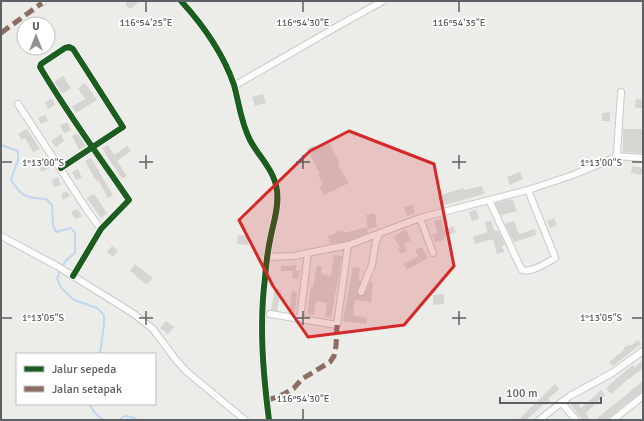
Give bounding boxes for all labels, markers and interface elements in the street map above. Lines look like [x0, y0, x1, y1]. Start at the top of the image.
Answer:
north arrow [16, 16, 56, 56]
text: 116°54'25"E [119, 17, 173, 29]
text: 116°54'30"E [276, 17, 330, 29]
text: 116°54'35"E [432, 17, 486, 29]
text: U [32, 20, 40, 33]
text: 1°13'00"S [22, 157, 65, 169]
text: 1°13'00"S [580, 157, 623, 169]
text: 1°13'05"S [22, 312, 65, 324]
text: 1°13'05"S [580, 312, 623, 324]
legend [16, 353, 156, 405]
text: Jalur sepeda [52, 362, 116, 377]
scale bar [500, 379, 601, 405]
text: Jalan setapak [52, 382, 122, 397]
text: 100 m [506, 386, 538, 401]
text: 116°54'30"E [276, 393, 330, 405]

